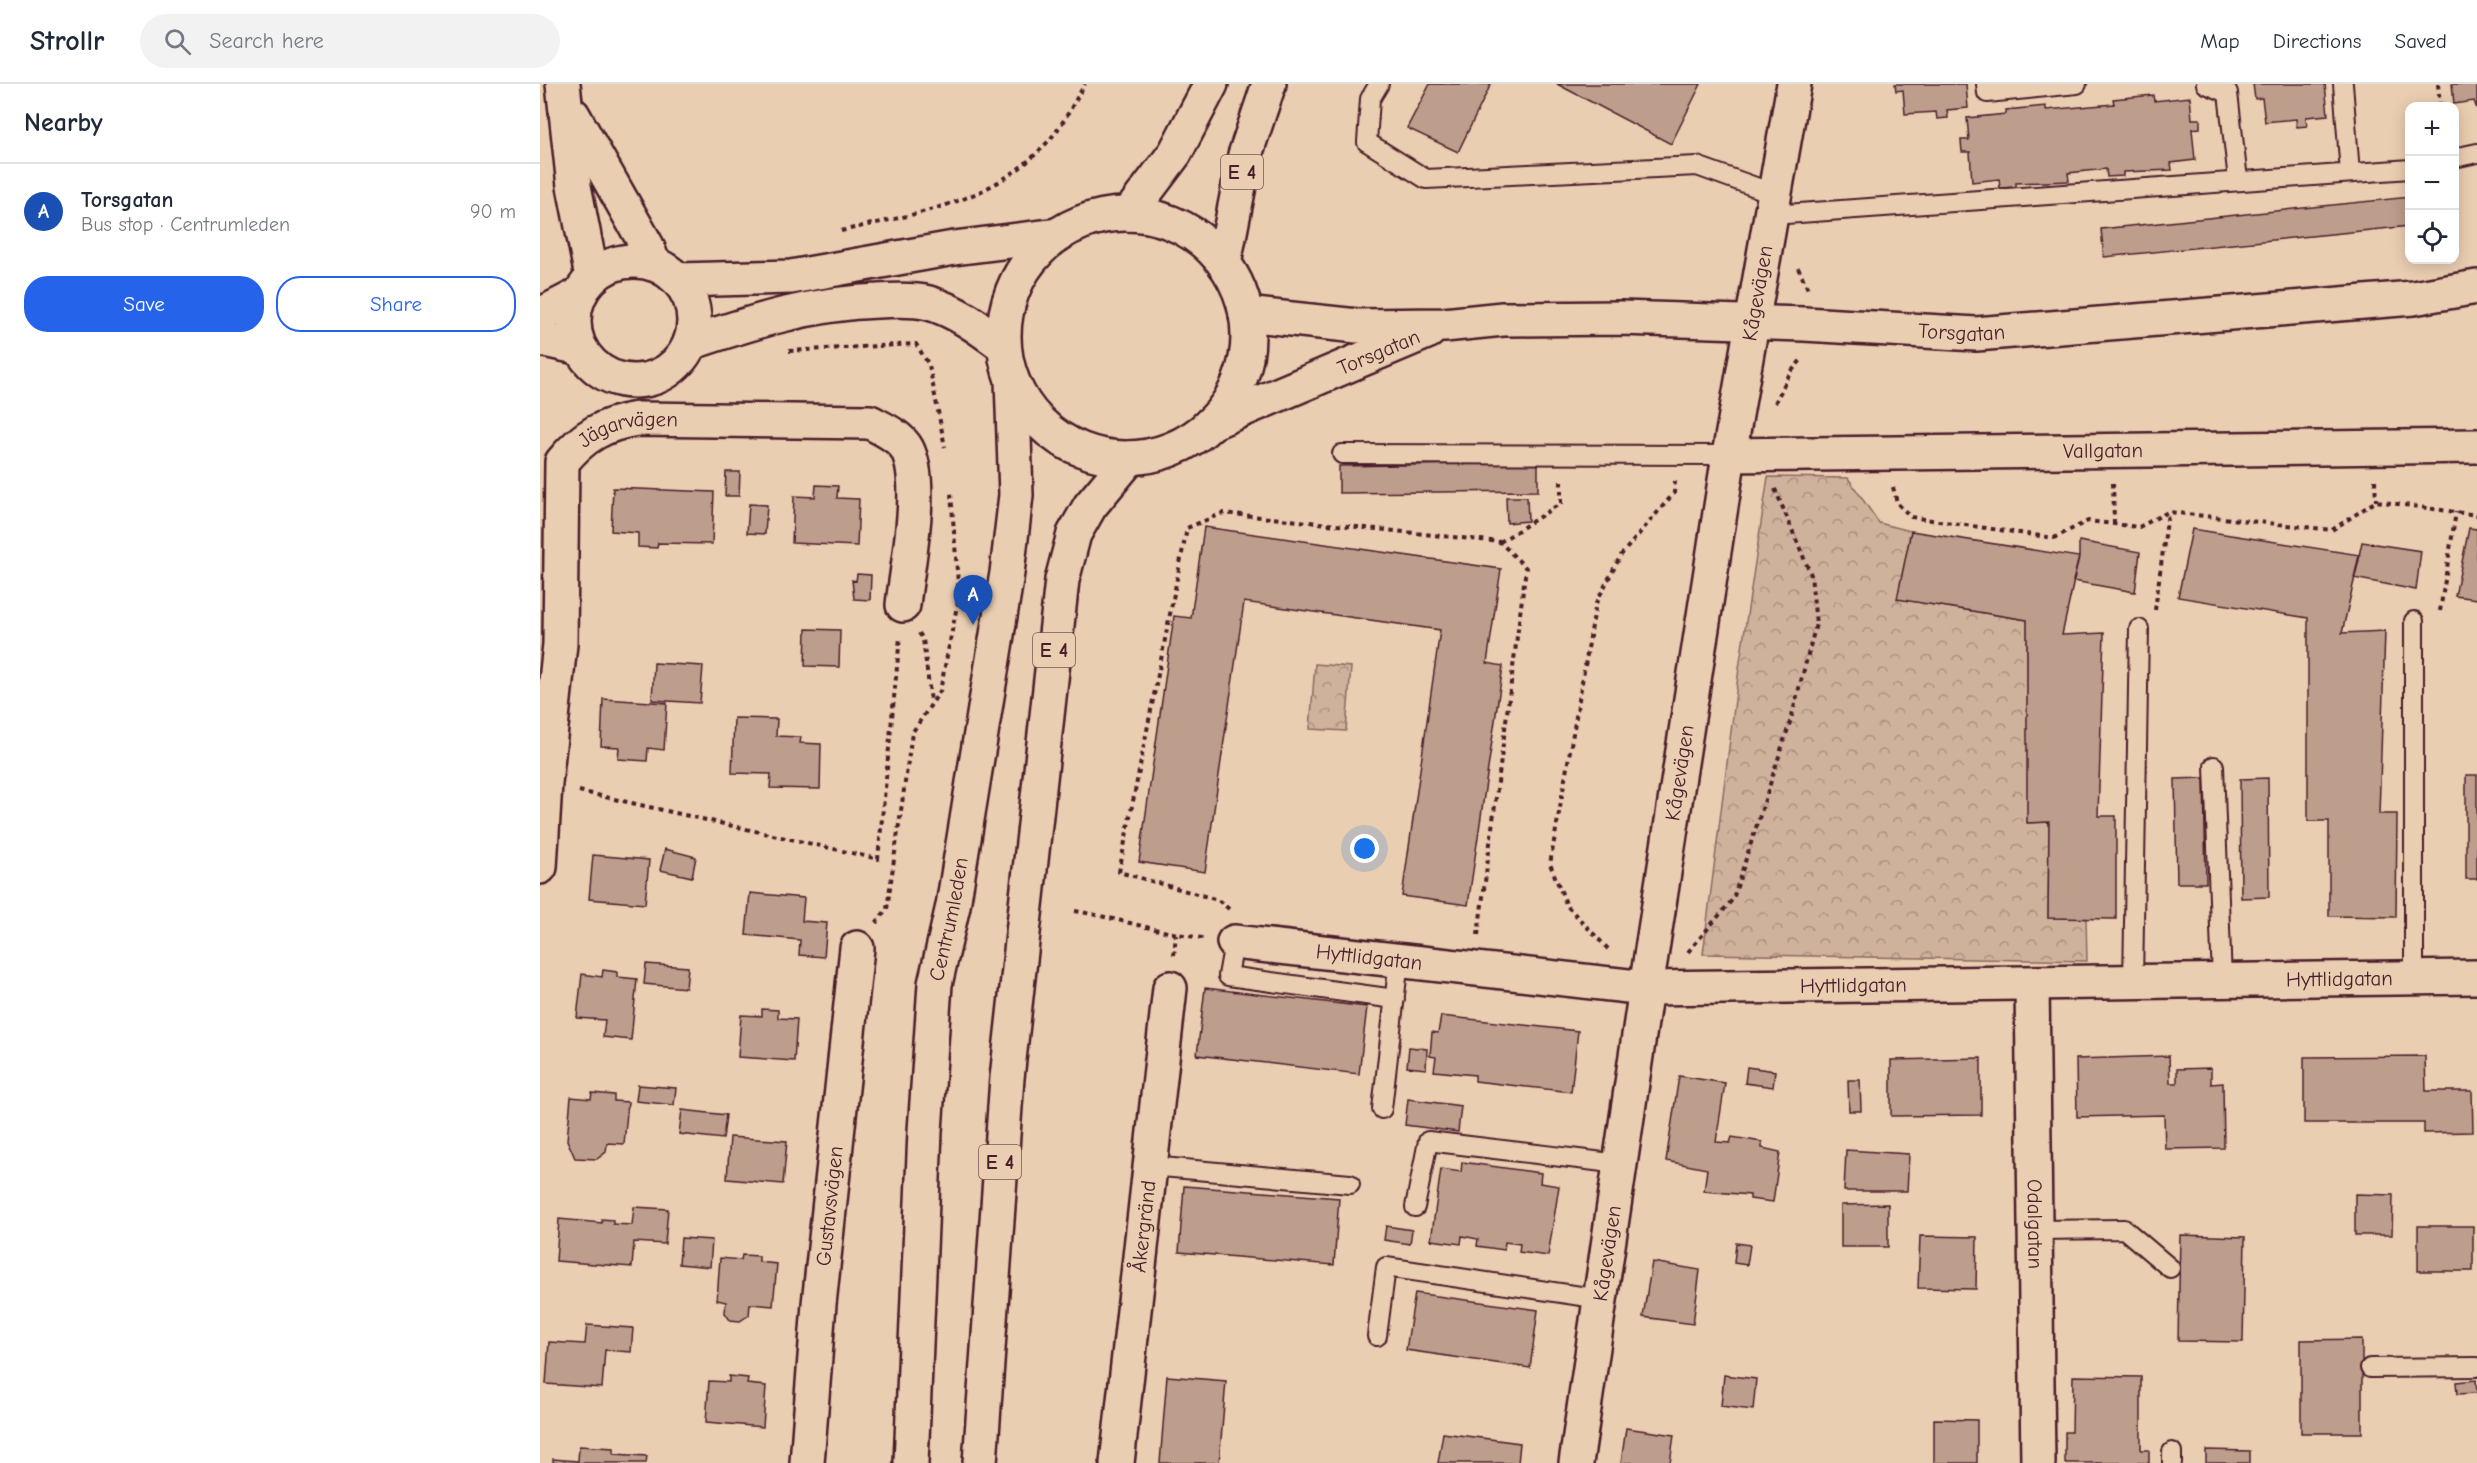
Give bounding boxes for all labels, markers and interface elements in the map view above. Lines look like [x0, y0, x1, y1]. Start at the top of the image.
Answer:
search box [140, 14, 560, 68]
text: Strollr [30, 25, 104, 57]
icon: search [161, 25, 194, 58]
text: Search here [209, 28, 324, 54]
text: Map [2200, 29, 2240, 53]
text: Directions [2273, 29, 2362, 53]
text: Saved [2395, 29, 2447, 53]
map controls [2405, 102, 2459, 264]
button: + [2405, 102, 2459, 156]
text: Nearby [24, 108, 103, 138]
road number: E 4 [1221, 155, 1263, 189]
button: − [2405, 156, 2459, 210]
text: Torsgatan [81, 187, 173, 213]
text: A [38, 200, 49, 223]
text: 90 m [470, 200, 516, 223]
button: locate [2405, 210, 2459, 264]
text: Bus stop · Centrumleden [81, 213, 290, 236]
street label: Kågevägen [1737, 243, 1778, 343]
button: Save [24, 276, 264, 332]
button: Share [276, 276, 516, 332]
street label: Torsgatan [1918, 319, 2006, 346]
street label: Torsgatan [1334, 324, 1423, 380]
street label: Jägarvägen [573, 407, 678, 452]
street label: Vallgatan [2063, 438, 2143, 463]
pin: A [954, 576, 992, 625]
road number: E 4 [1033, 633, 1075, 667]
street label: Kågevägen [1660, 723, 1699, 822]
your location [1350, 834, 1379, 863]
street label: Centrumleden [924, 855, 973, 983]
street label: Hyttlidgatan [1315, 939, 1424, 975]
street label: Hyttlidgatan [2286, 966, 2393, 992]
street label: Hyttlidgatan [1800, 973, 1907, 998]
street label: Gustavsvägen [811, 1145, 848, 1267]
road number: E 4 [979, 1145, 1021, 1179]
street label: Åkergränd [1126, 1179, 1160, 1274]
street label: Odalgatan [2022, 1179, 2048, 1269]
street label: Kågevägen [1588, 1204, 1626, 1303]

